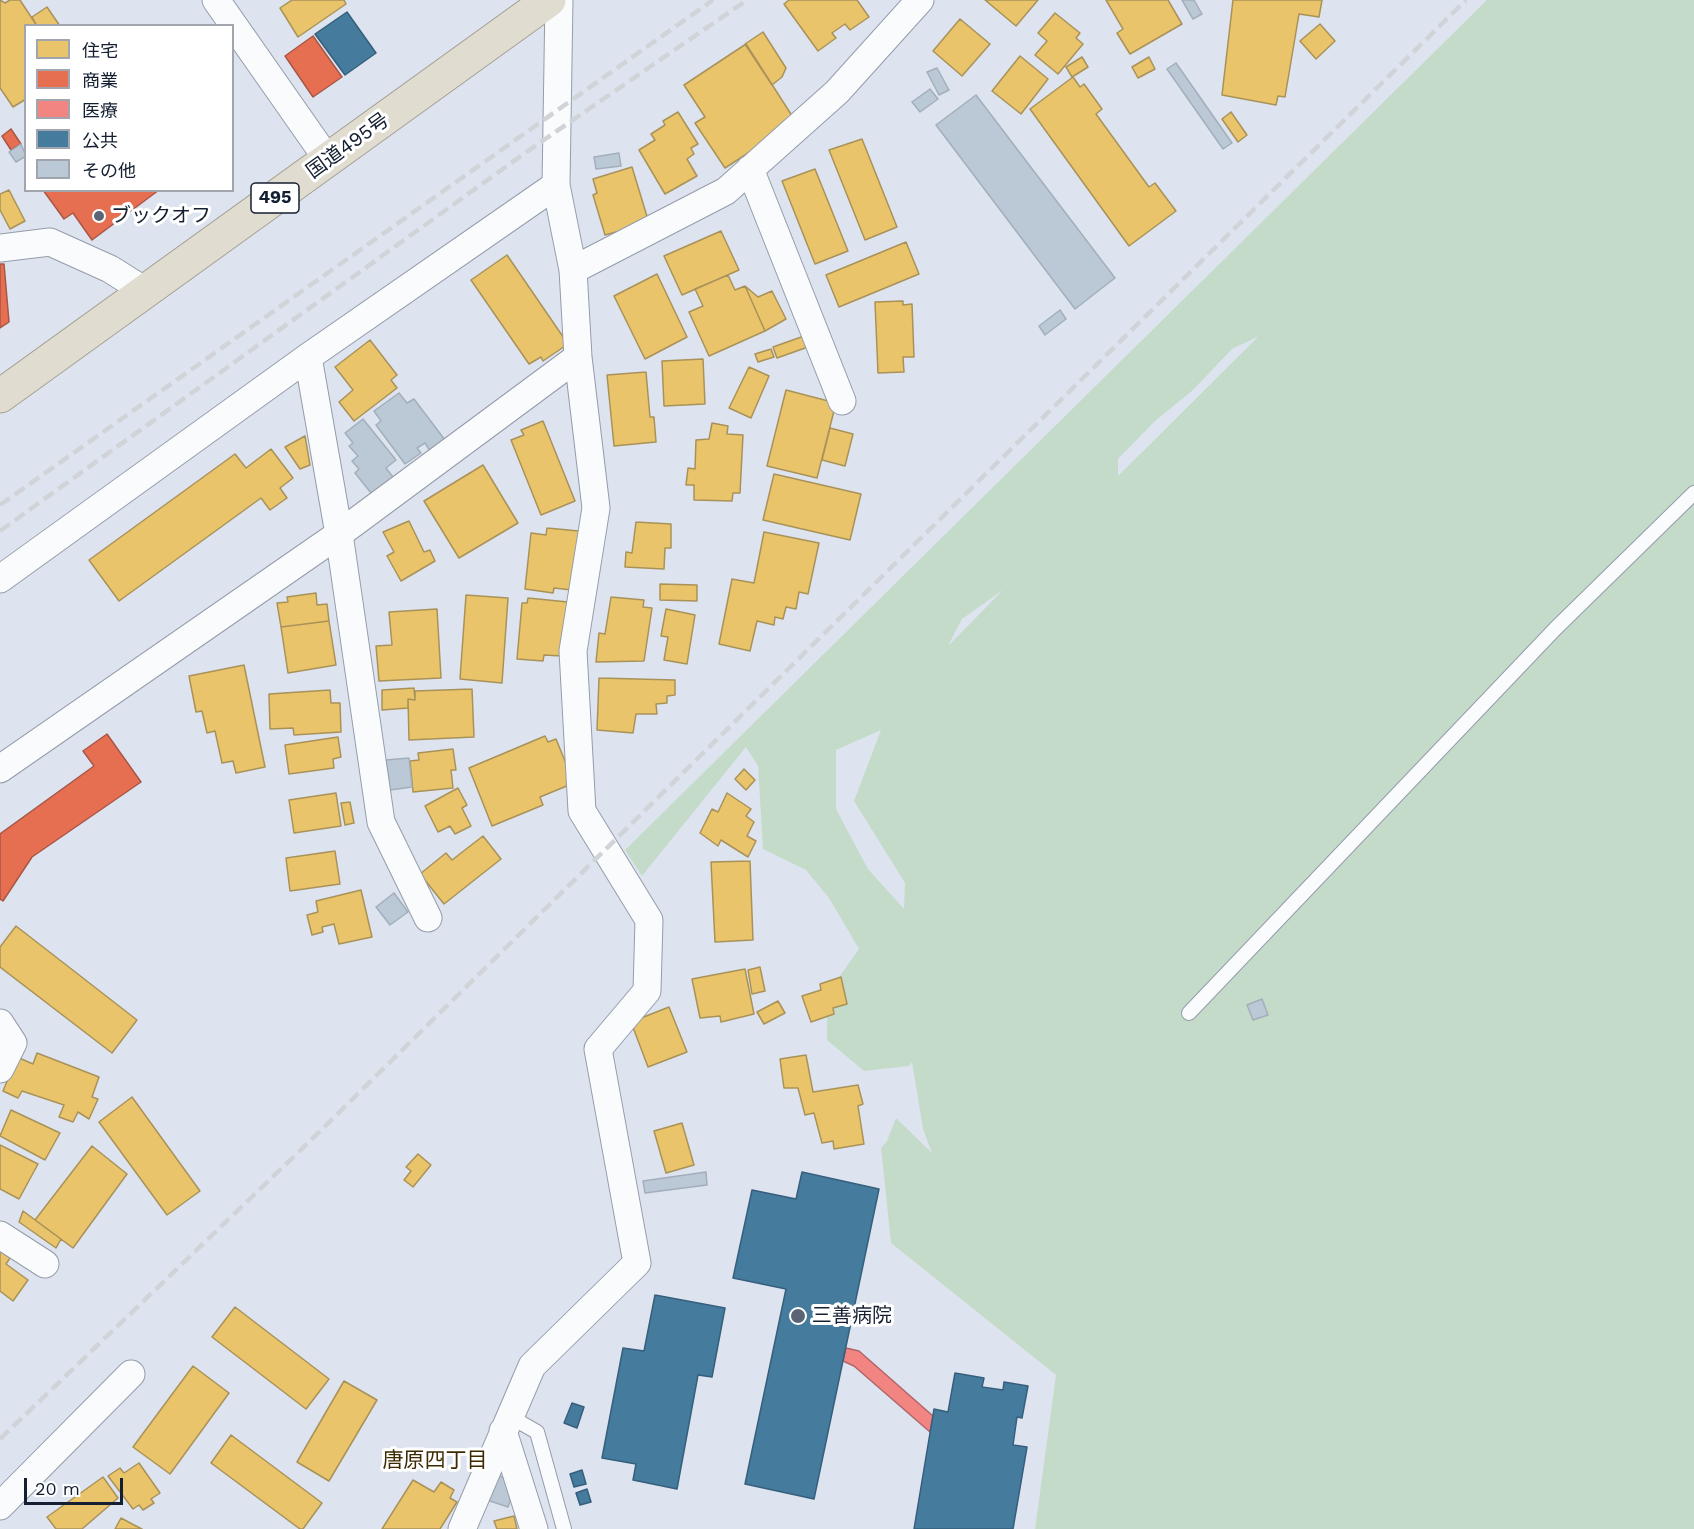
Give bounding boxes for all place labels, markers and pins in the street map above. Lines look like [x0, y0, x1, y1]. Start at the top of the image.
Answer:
place label: ブックオフ [111, 204, 211, 228]
marker: ブックオフ [92, 209, 106, 223]
place label: 三善病院 [812, 1304, 892, 1328]
marker: 三善病院 [789, 1307, 807, 1325]

